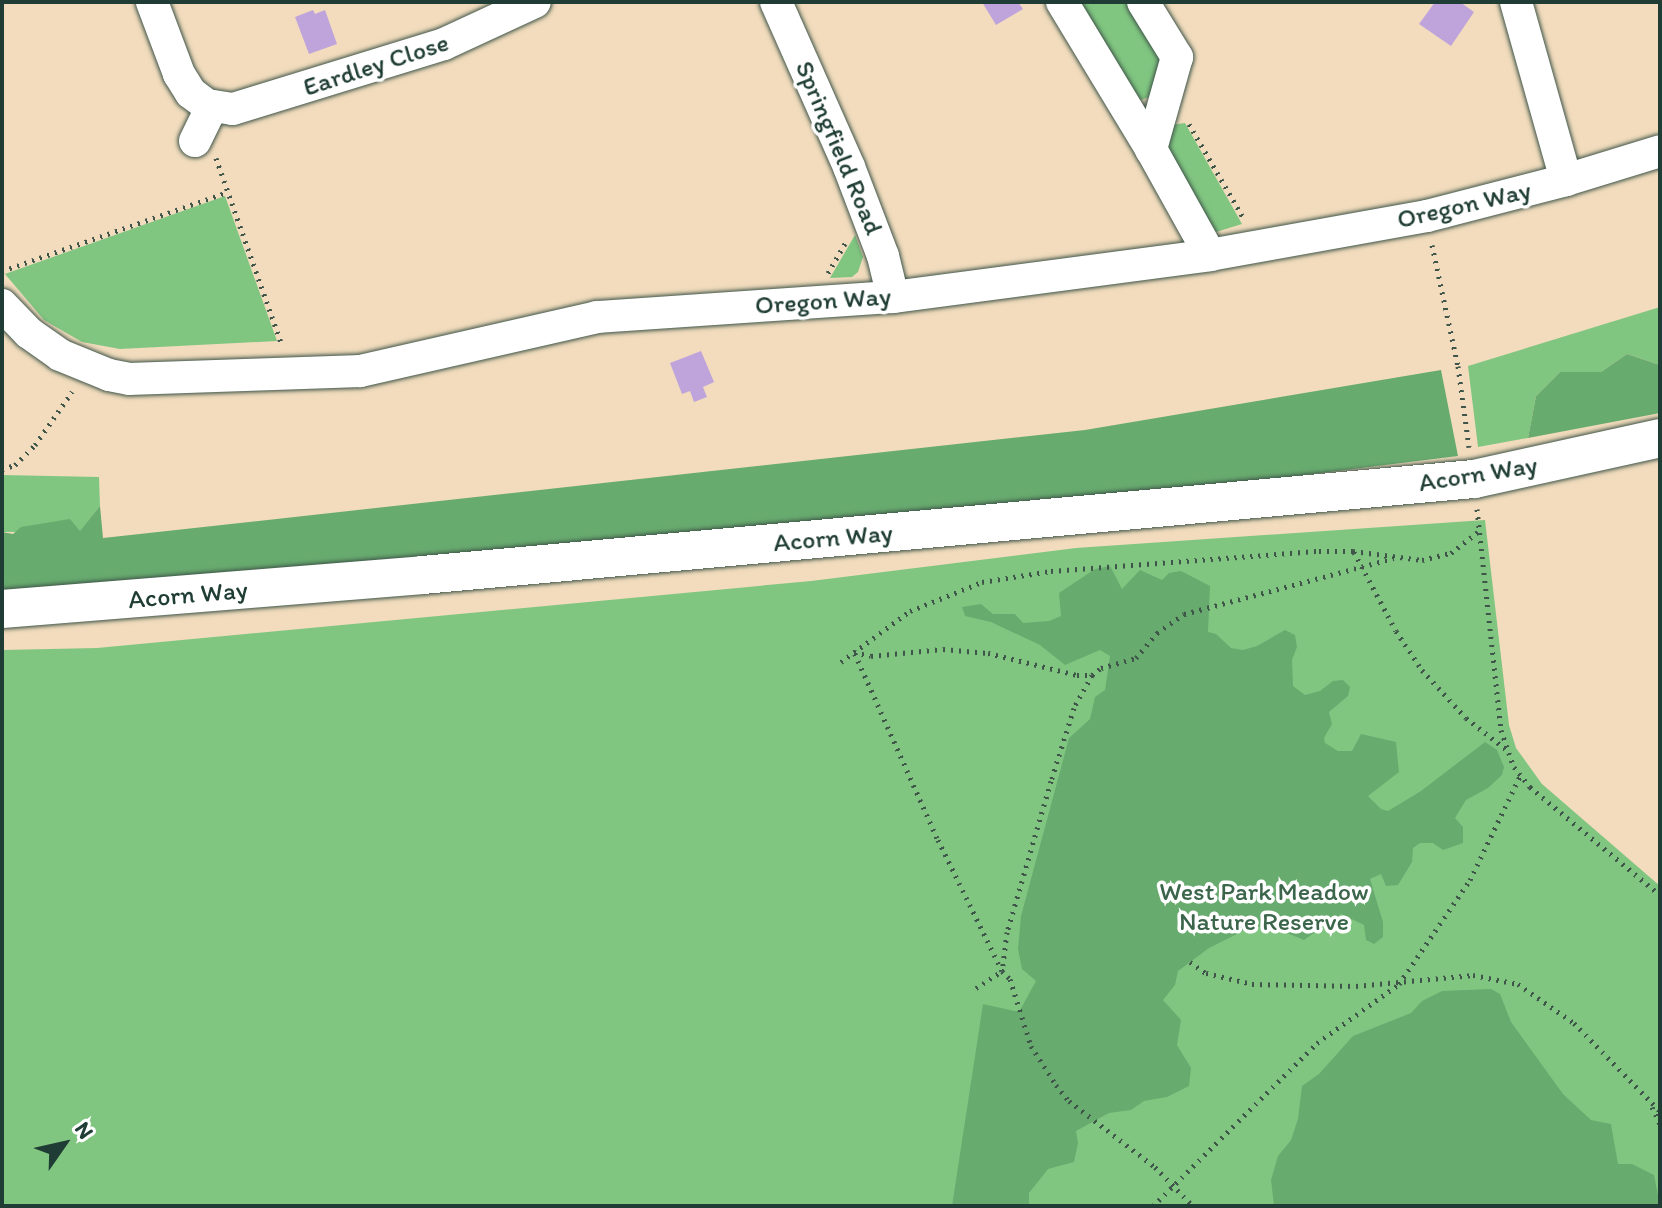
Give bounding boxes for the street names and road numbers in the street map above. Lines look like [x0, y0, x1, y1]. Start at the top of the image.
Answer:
street label: Eardley Close [299, 27, 453, 103]
street label: Springfield Road [788, 57, 890, 239]
street label: Oregon Way [1395, 175, 1533, 235]
street label: Oregon Way [754, 281, 892, 321]
street label: Acorn Way [1417, 449, 1539, 499]
street label: Acorn Way [772, 517, 894, 559]
street label: Acorn Way [127, 574, 249, 616]

